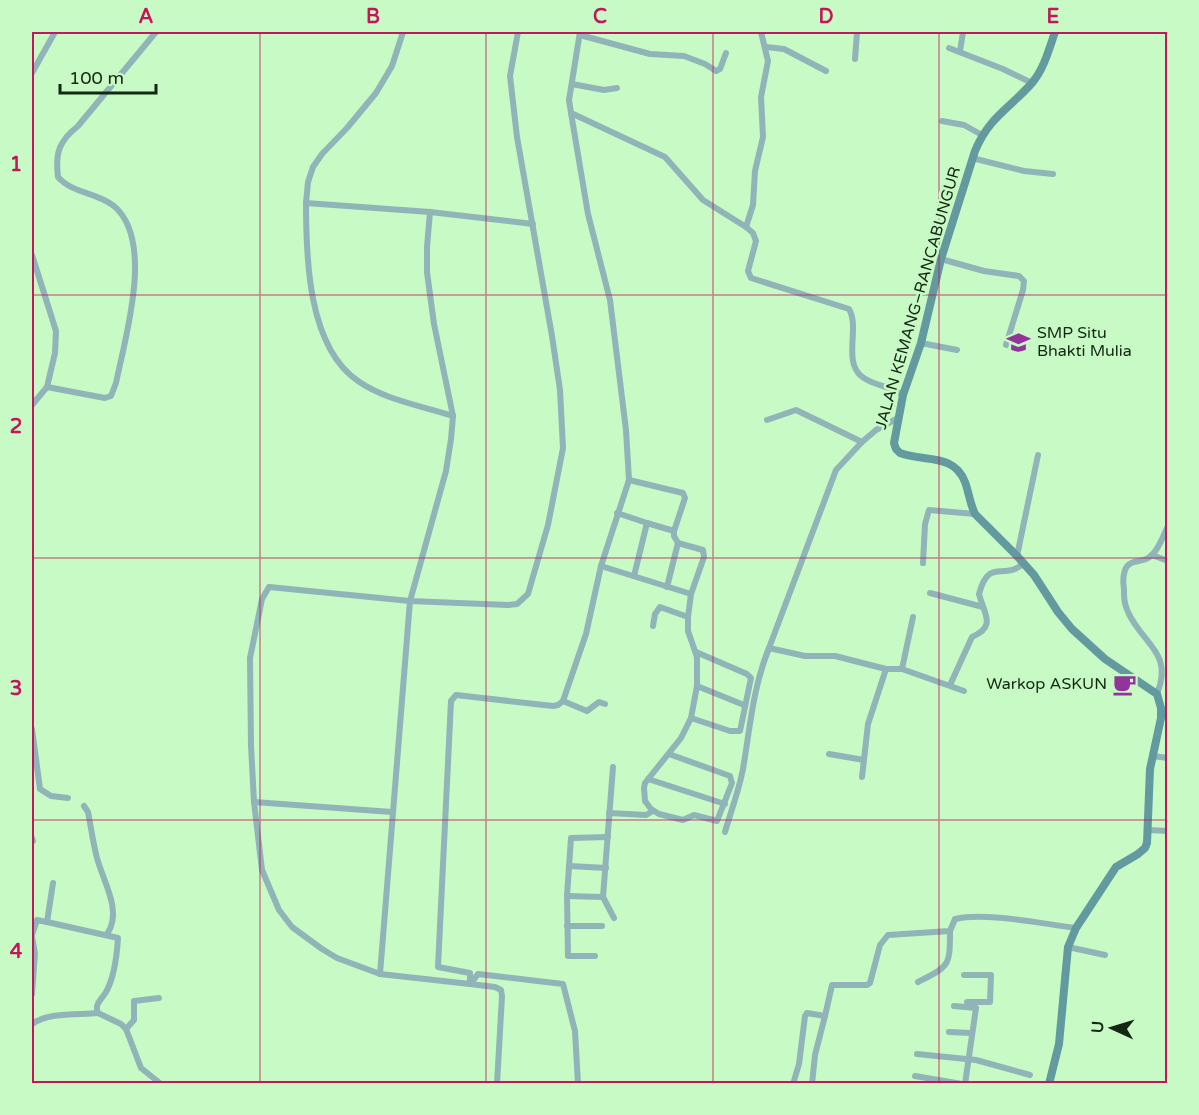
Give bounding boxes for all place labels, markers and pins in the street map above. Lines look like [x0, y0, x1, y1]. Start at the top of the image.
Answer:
place label: SMP Situ Bhakti Mulia [1037, 323, 1132, 361]
school or university icon: SMP Situ Bhakti Mulia [1006, 329, 1032, 355]
cafe icon: Warkop ASKUN [1112, 671, 1138, 697]
place label: Warkop ASKUN [986, 674, 1107, 694]

